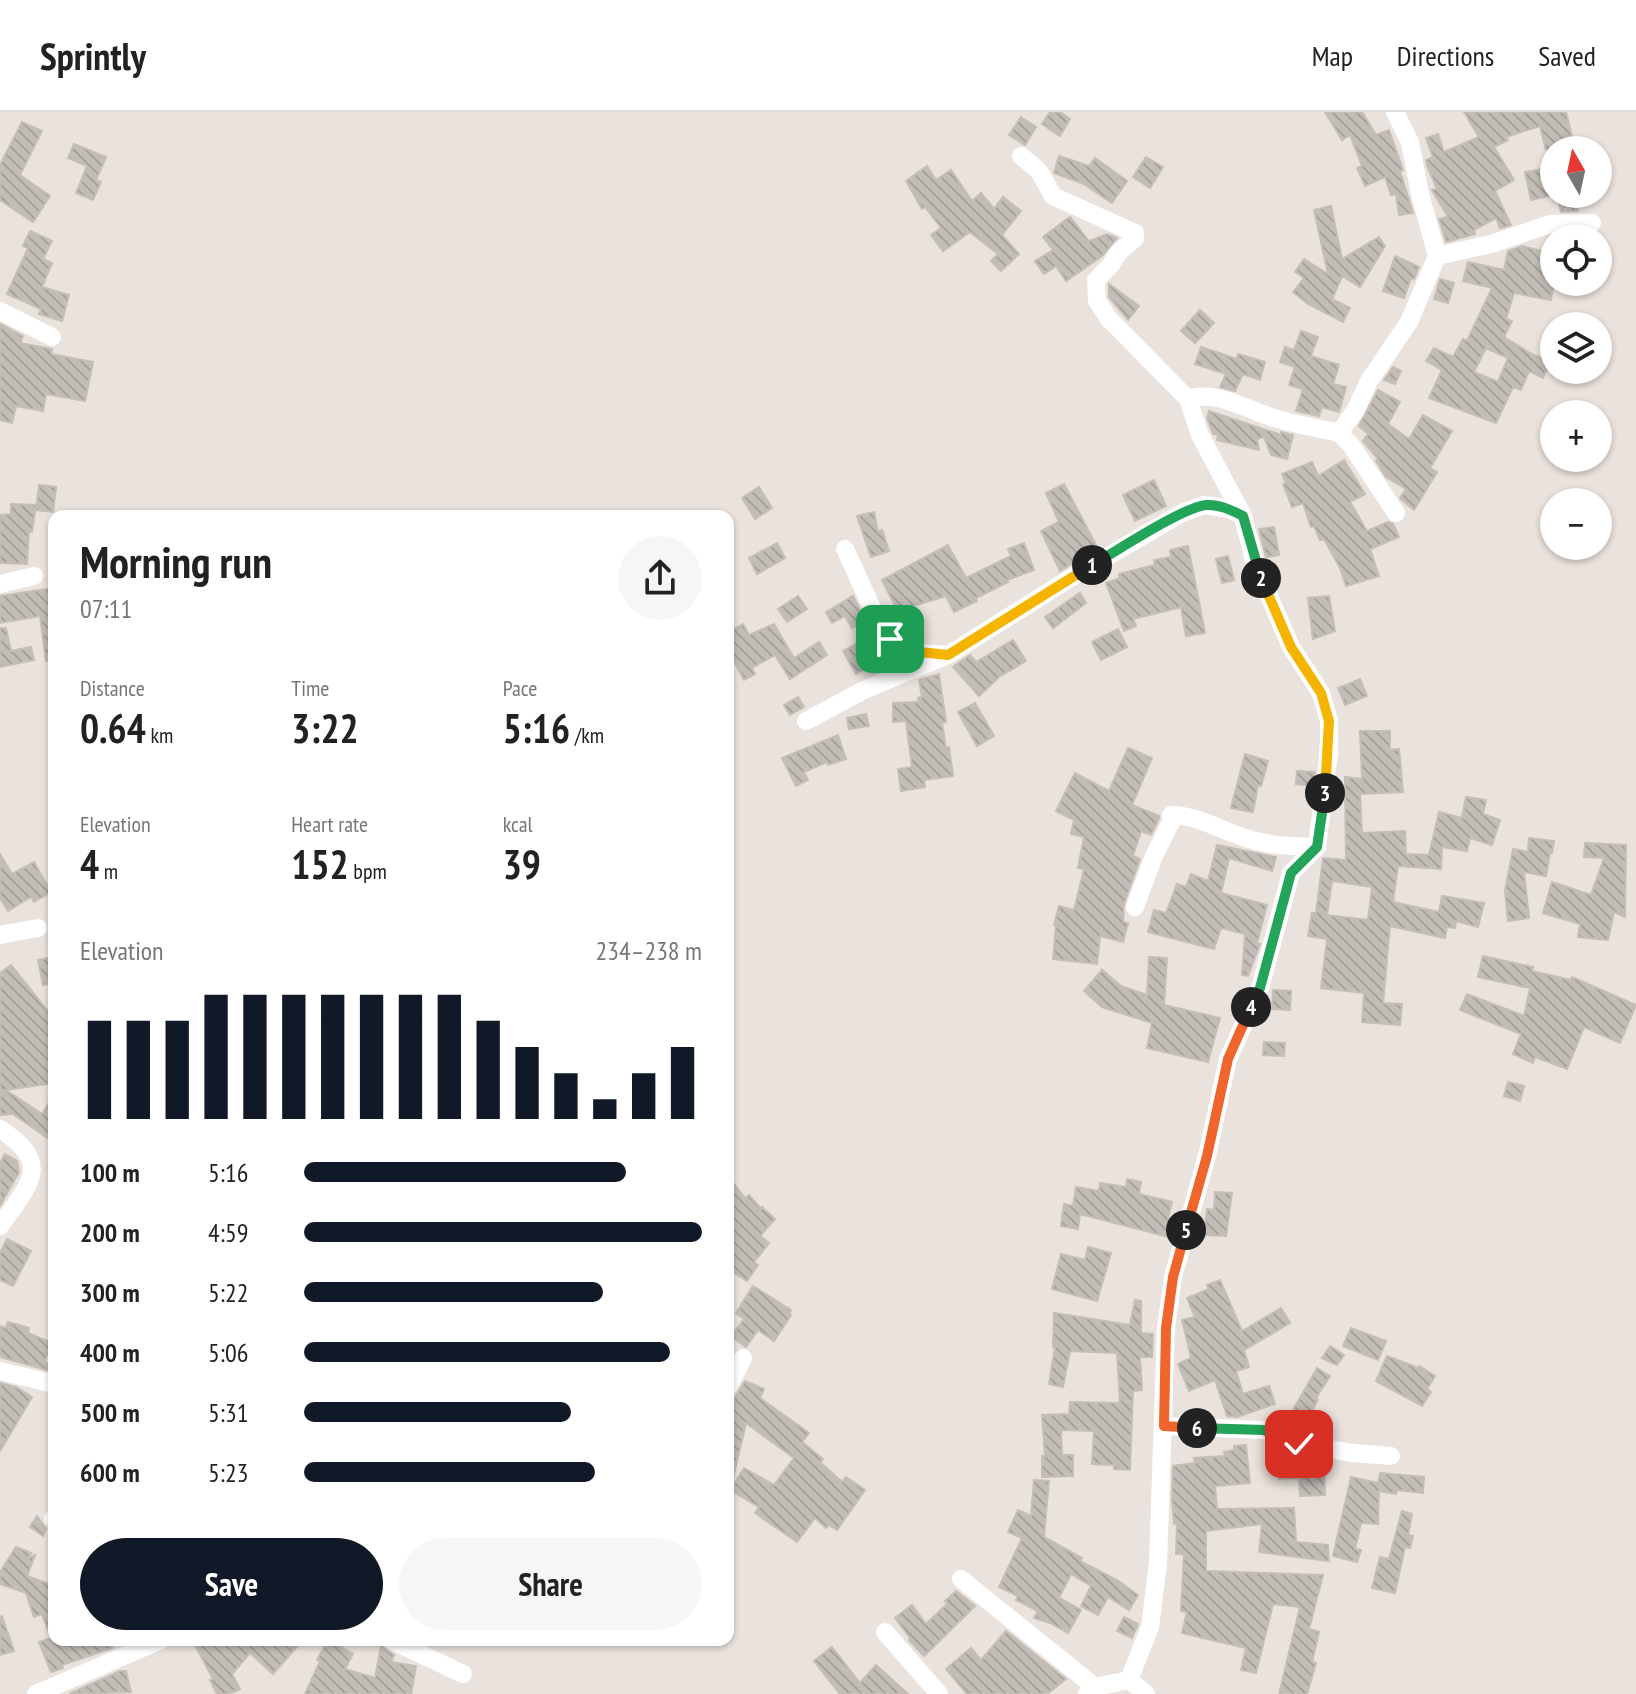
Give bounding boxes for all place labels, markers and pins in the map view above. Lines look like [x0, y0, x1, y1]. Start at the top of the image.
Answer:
pin: 1 [1072, 545, 1112, 585]
pin: 2 [1241, 558, 1281, 598]
pin [856, 605, 924, 673]
pin: 3 [1305, 773, 1345, 813]
pin: 4 [1231, 987, 1271, 1027]
pin: 5 [1166, 1210, 1206, 1250]
pin: 6 [1177, 1408, 1217, 1448]
pin [1265, 1410, 1333, 1478]

